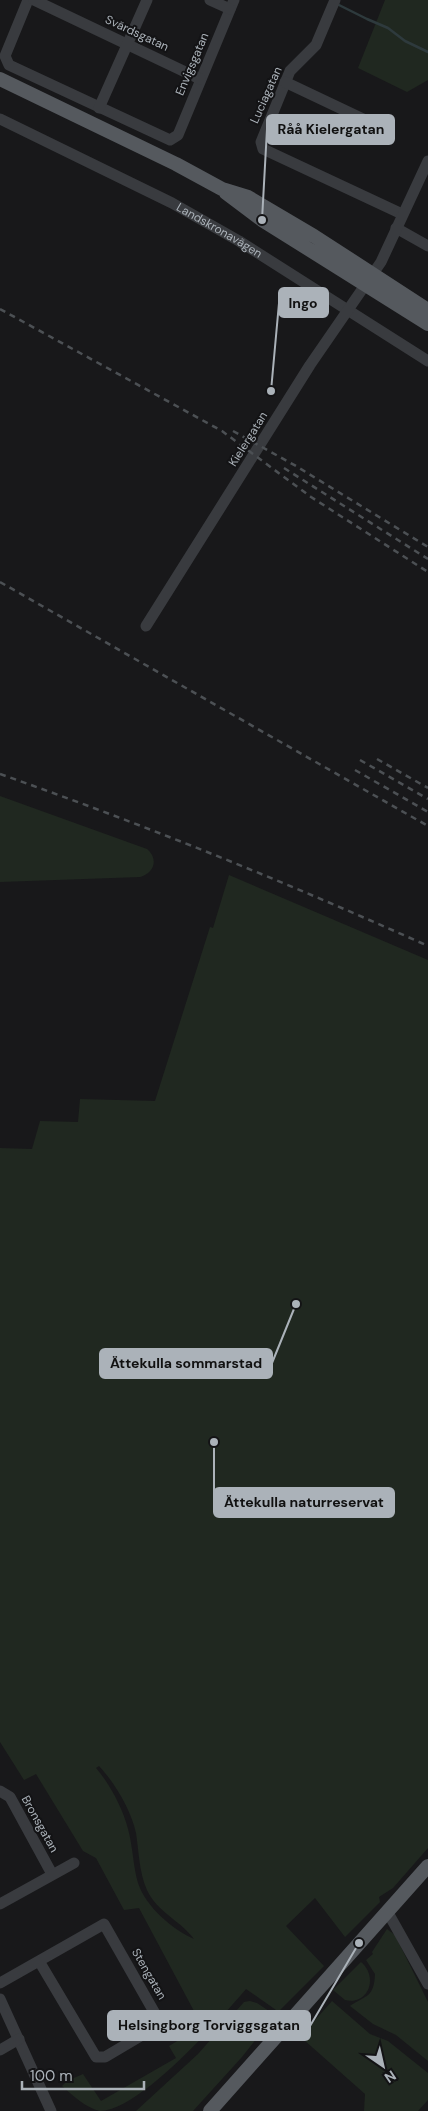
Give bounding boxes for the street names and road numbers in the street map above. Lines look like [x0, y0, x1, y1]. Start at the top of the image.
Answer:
street label: Svärdsgatan [103, 11, 171, 55]
street label: Envigsgatan [172, 30, 212, 98]
street label: Luciagatan [246, 64, 286, 126]
street label: Landskronavägen [173, 199, 265, 262]
street label: Kielergatan [225, 409, 271, 469]
street label: Bronsgatan [18, 1793, 62, 1855]
street label: Stengatan [128, 1946, 170, 2003]

